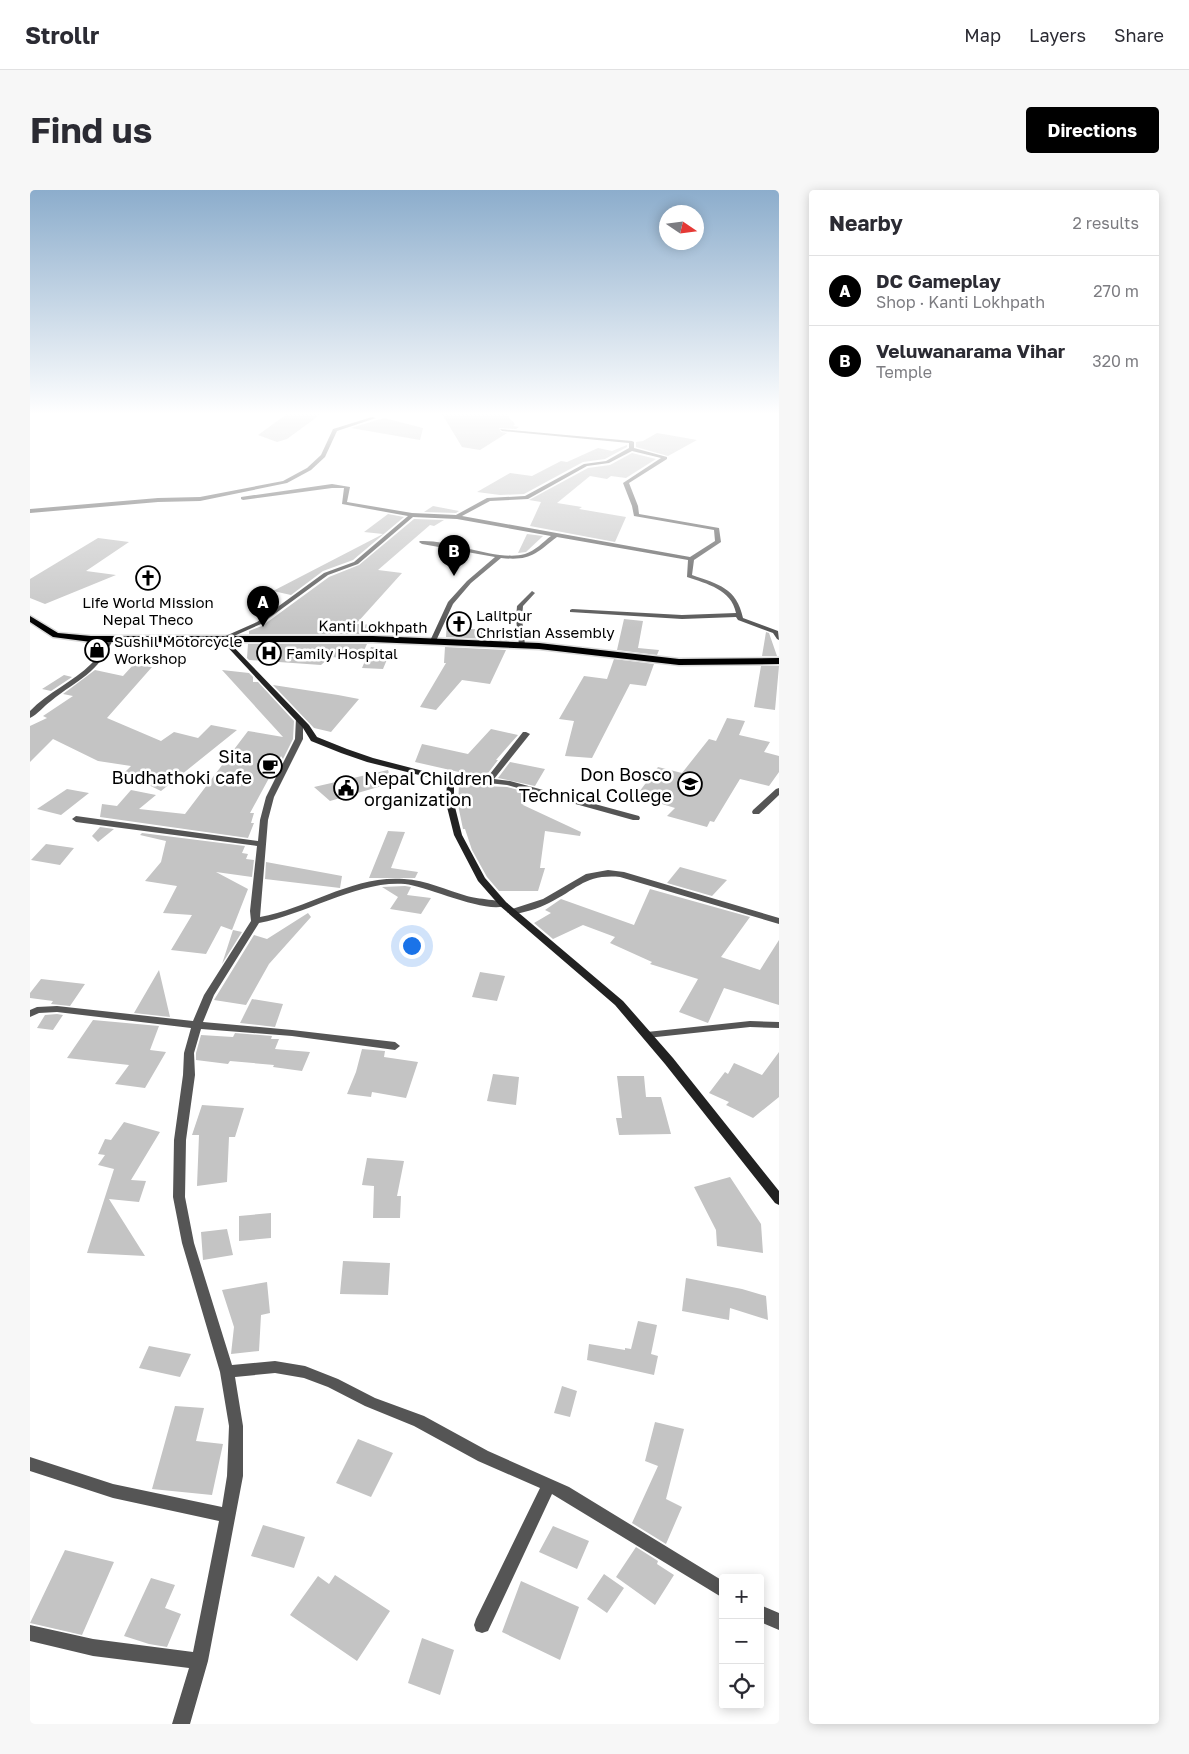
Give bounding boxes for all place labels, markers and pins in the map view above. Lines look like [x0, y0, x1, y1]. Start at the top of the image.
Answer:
pin: B [438, 535, 470, 576]
church icon: Life World Mission Nepal Theco [135, 565, 161, 591]
pin: A [247, 586, 279, 627]
place label: Life World Mission Nepal Theco [82, 593, 214, 628]
place label: Lalitpur Christian Assembly [476, 606, 615, 641]
church icon: Lalitpur Christian Assembly [446, 611, 472, 637]
place label: Sushil Motorcycle Workshop [114, 632, 243, 667]
shop icon: Sushil Motorcycle Workshop [84, 637, 110, 663]
hospital icon: Family Hospital [256, 640, 282, 666]
place label: Family Hospital [286, 644, 398, 662]
place label: Sita Budhathoki cafe [112, 745, 252, 788]
cafe icon: Sita Budhathoki cafe [257, 753, 283, 779]
place label: Don Bosco Technical College [519, 763, 672, 806]
place label: Nepal Children organization [364, 767, 493, 810]
school or university icon: Don Bosco Technical College [677, 771, 703, 797]
public building icon: Nepal Children organization [333, 775, 359, 801]

